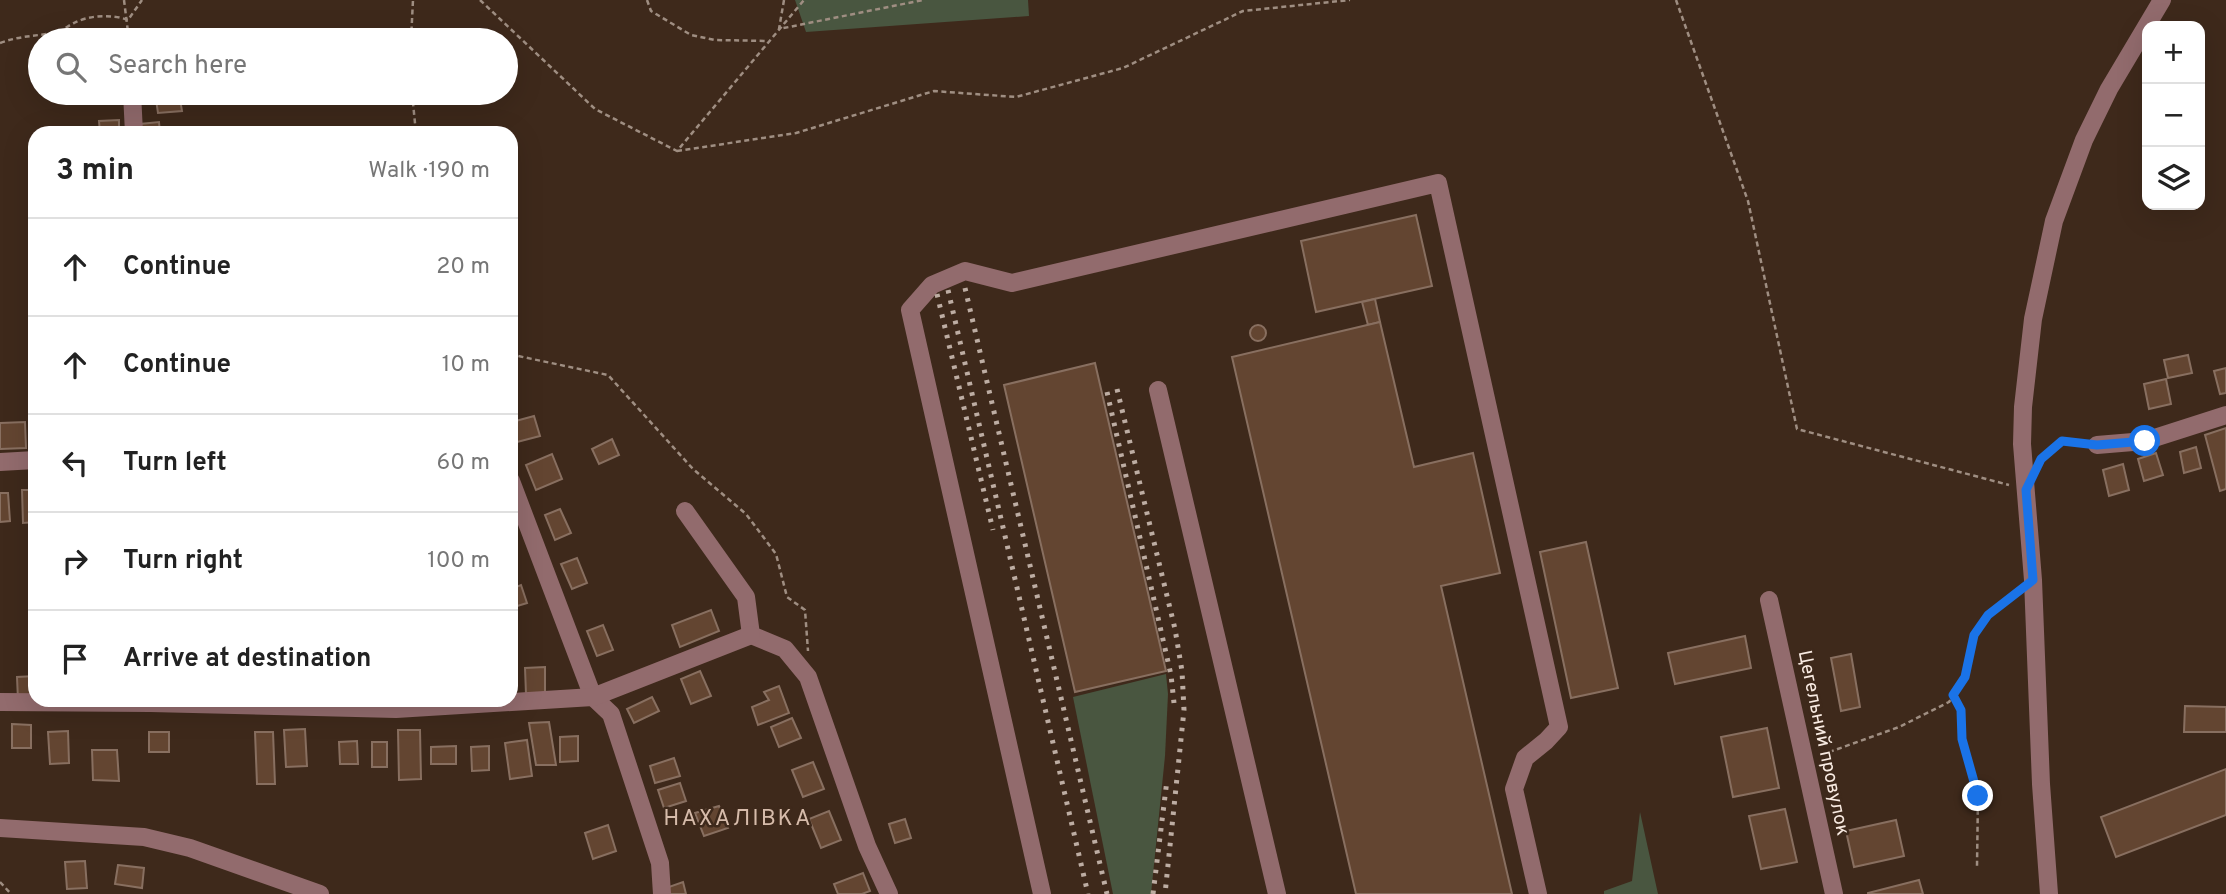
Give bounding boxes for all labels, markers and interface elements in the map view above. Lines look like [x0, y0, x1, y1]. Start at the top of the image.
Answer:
map controls [2142, 21, 2205, 210]
button: + [2142, 21, 2205, 84]
search box [28, 28, 518, 105]
icon: search [52, 48, 90, 86]
text: Search here [108, 50, 247, 83]
button: − [2142, 84, 2205, 147]
button: layers [2142, 147, 2205, 210]
text: 3 min [56, 153, 134, 190]
text: Walk · 190 m [368, 157, 490, 186]
icon: ahead [56, 248, 94, 286]
text: Continue [123, 251, 231, 284]
text: 20 m [436, 253, 490, 282]
icon: ahead [56, 346, 94, 384]
text: Continue [123, 349, 231, 382]
text: 10 m [442, 351, 490, 380]
route start [2129, 425, 2160, 456]
icon: left [56, 444, 94, 482]
text: Turn left [123, 447, 227, 480]
text: 60 m [437, 449, 490, 478]
icon: right [56, 542, 94, 580]
text: Turn right [123, 545, 243, 578]
text: 100 m [427, 547, 490, 576]
icon: arrive [56, 640, 94, 678]
text: Arrive at destination [123, 643, 371, 676]
street label: Цегельний провулок [1792, 648, 1854, 838]
route end [1962, 780, 1993, 811]
district label: НАХАЛІВКА [663, 805, 813, 834]

